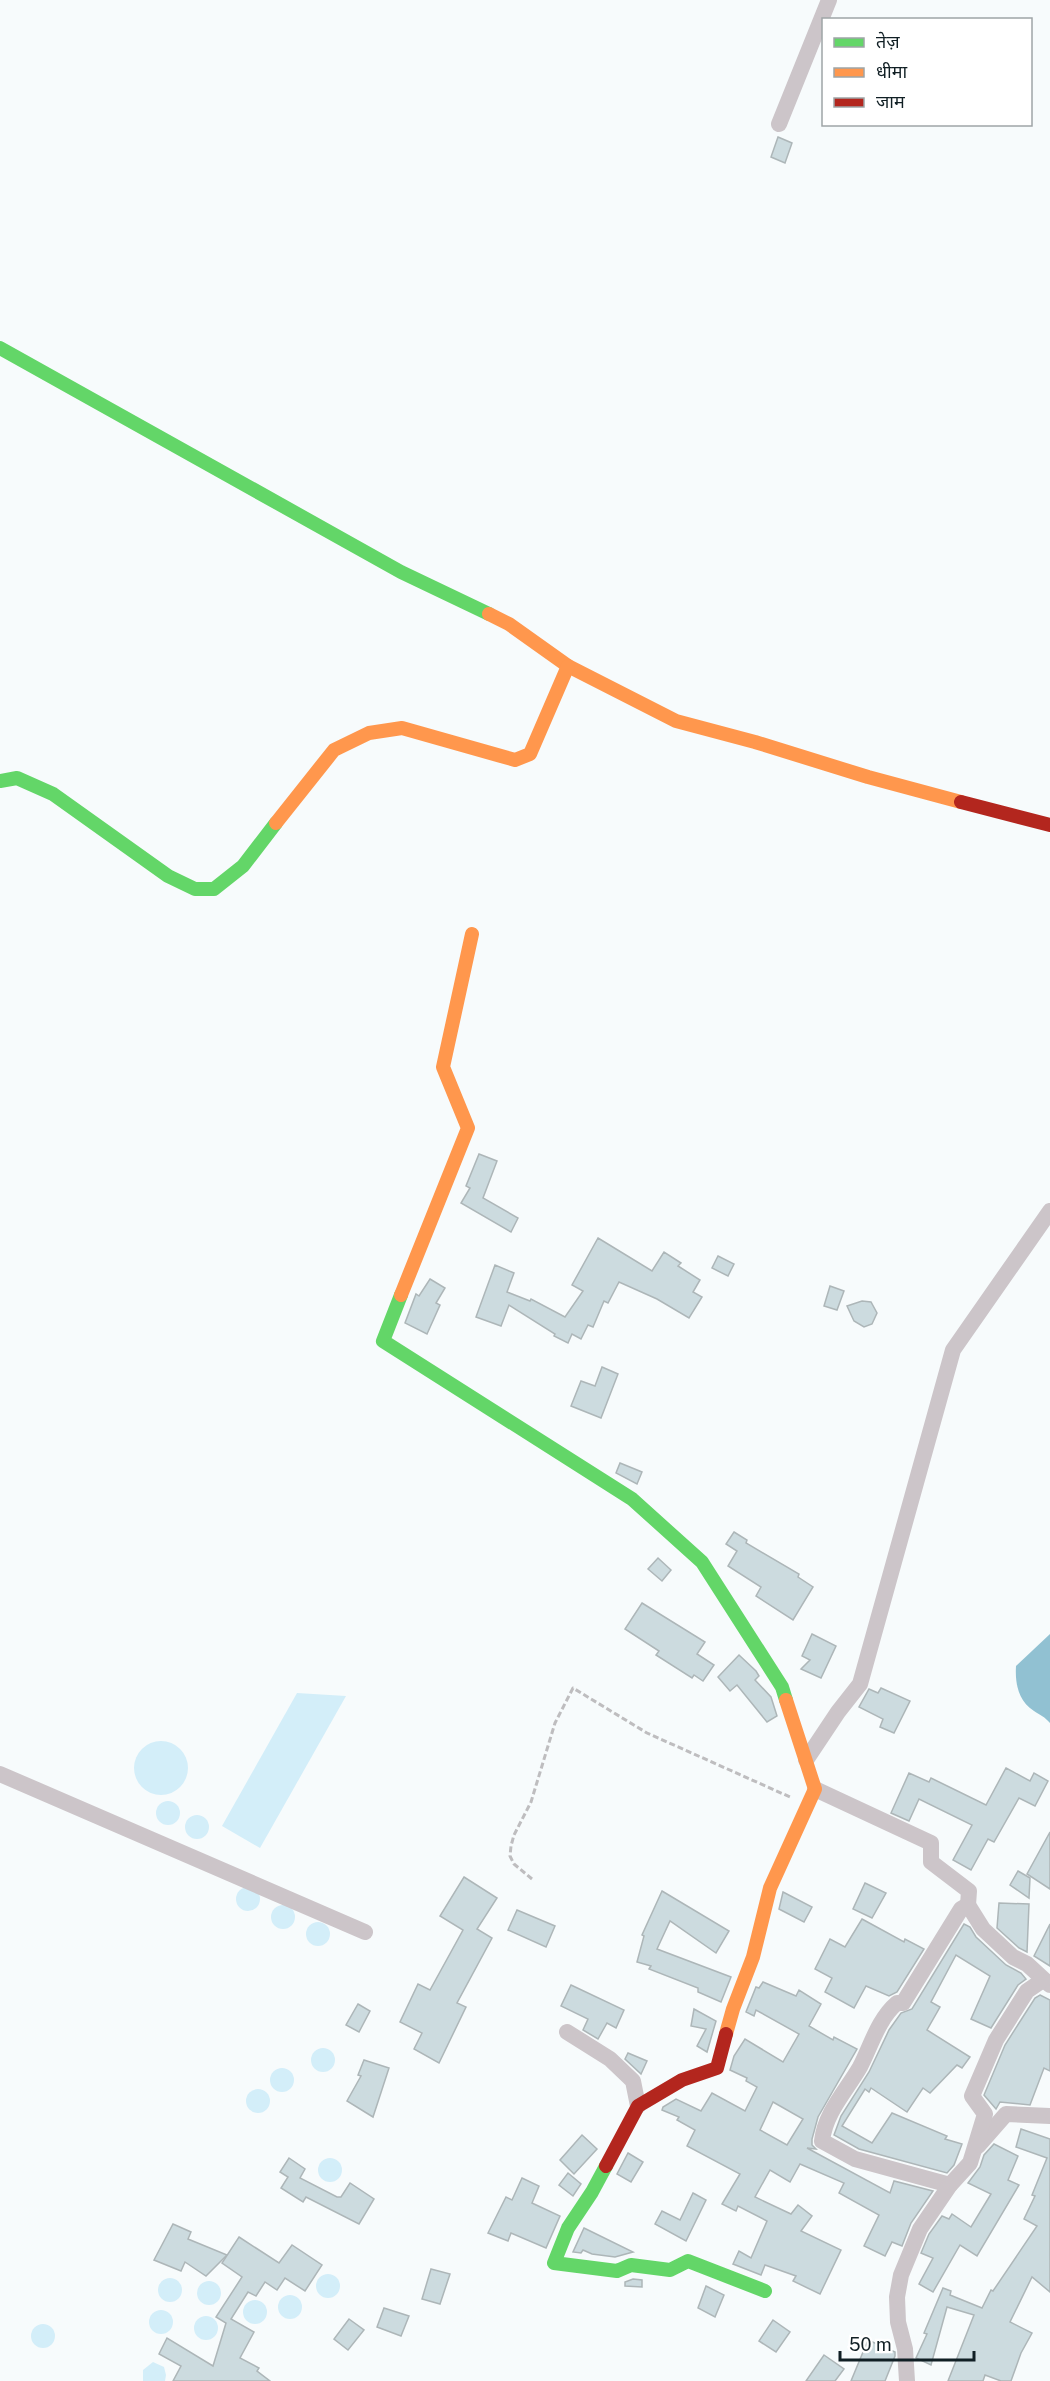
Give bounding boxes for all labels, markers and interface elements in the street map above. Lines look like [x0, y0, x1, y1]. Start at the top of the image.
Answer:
legend [822, 18, 1032, 126]
text: तेज़ [876, 31, 900, 52]
text: धीमा [876, 61, 907, 82]
text: जाम [876, 91, 906, 112]
scale bar [840, 2324, 974, 2362]
text: 50 m [849, 2334, 892, 2355]

